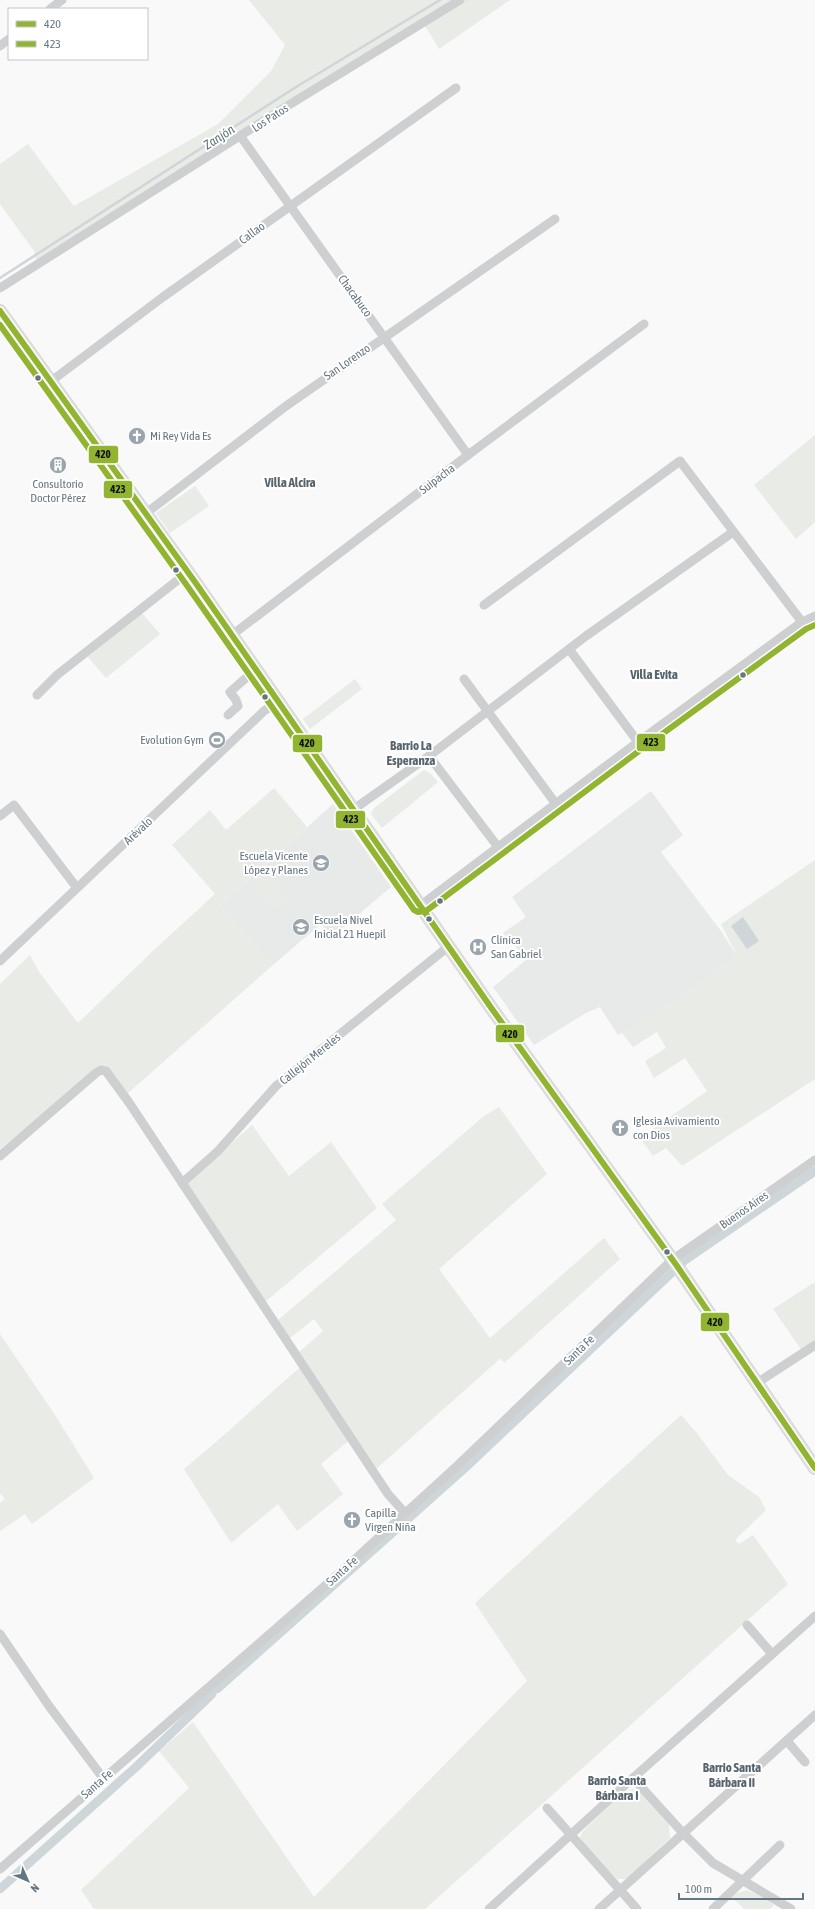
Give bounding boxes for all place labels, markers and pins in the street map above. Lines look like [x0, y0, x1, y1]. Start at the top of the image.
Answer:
unlabelled marker [33, 373, 43, 383]
church icon: Mi Rey Vida Es [127, 426, 147, 446]
place label: Mi Rey Vida Es [150, 429, 211, 443]
building icon: Consultorio Doctor Pérez [48, 455, 68, 475]
place label: Consultorio Doctor Pérez [30, 477, 86, 505]
unlabelled marker [171, 565, 181, 575]
unlabelled marker [738, 670, 748, 680]
unlabelled marker [260, 692, 270, 702]
sports icon: Evolution Gym [207, 730, 227, 750]
place label: Evolution Gym [140, 733, 204, 747]
place label: Escuela Vicente López y Planes [239, 849, 308, 877]
school or university icon: Escuela Vicente López y Planes [311, 853, 331, 873]
unlabelled marker [435, 896, 445, 906]
place label: Escuela Nivel Inicial 21 Huepil [314, 913, 387, 941]
unlabelled marker [424, 914, 434, 924]
school or university icon: Escuela Nivel Inicial 21 Huepil [291, 917, 311, 937]
place label: Clínica San Gabriel [491, 933, 542, 961]
hospital icon: Clínica San Gabriel [468, 937, 488, 957]
place label: Iglesia Avivamiento con Dios [633, 1114, 720, 1142]
church icon: Iglesia Avivamiento con Dios [610, 1118, 630, 1138]
unlabelled marker [662, 1247, 672, 1257]
place label: Capilla Virgen Niña [365, 1506, 416, 1534]
church icon: Capilla Virgen Niña [342, 1510, 362, 1530]

